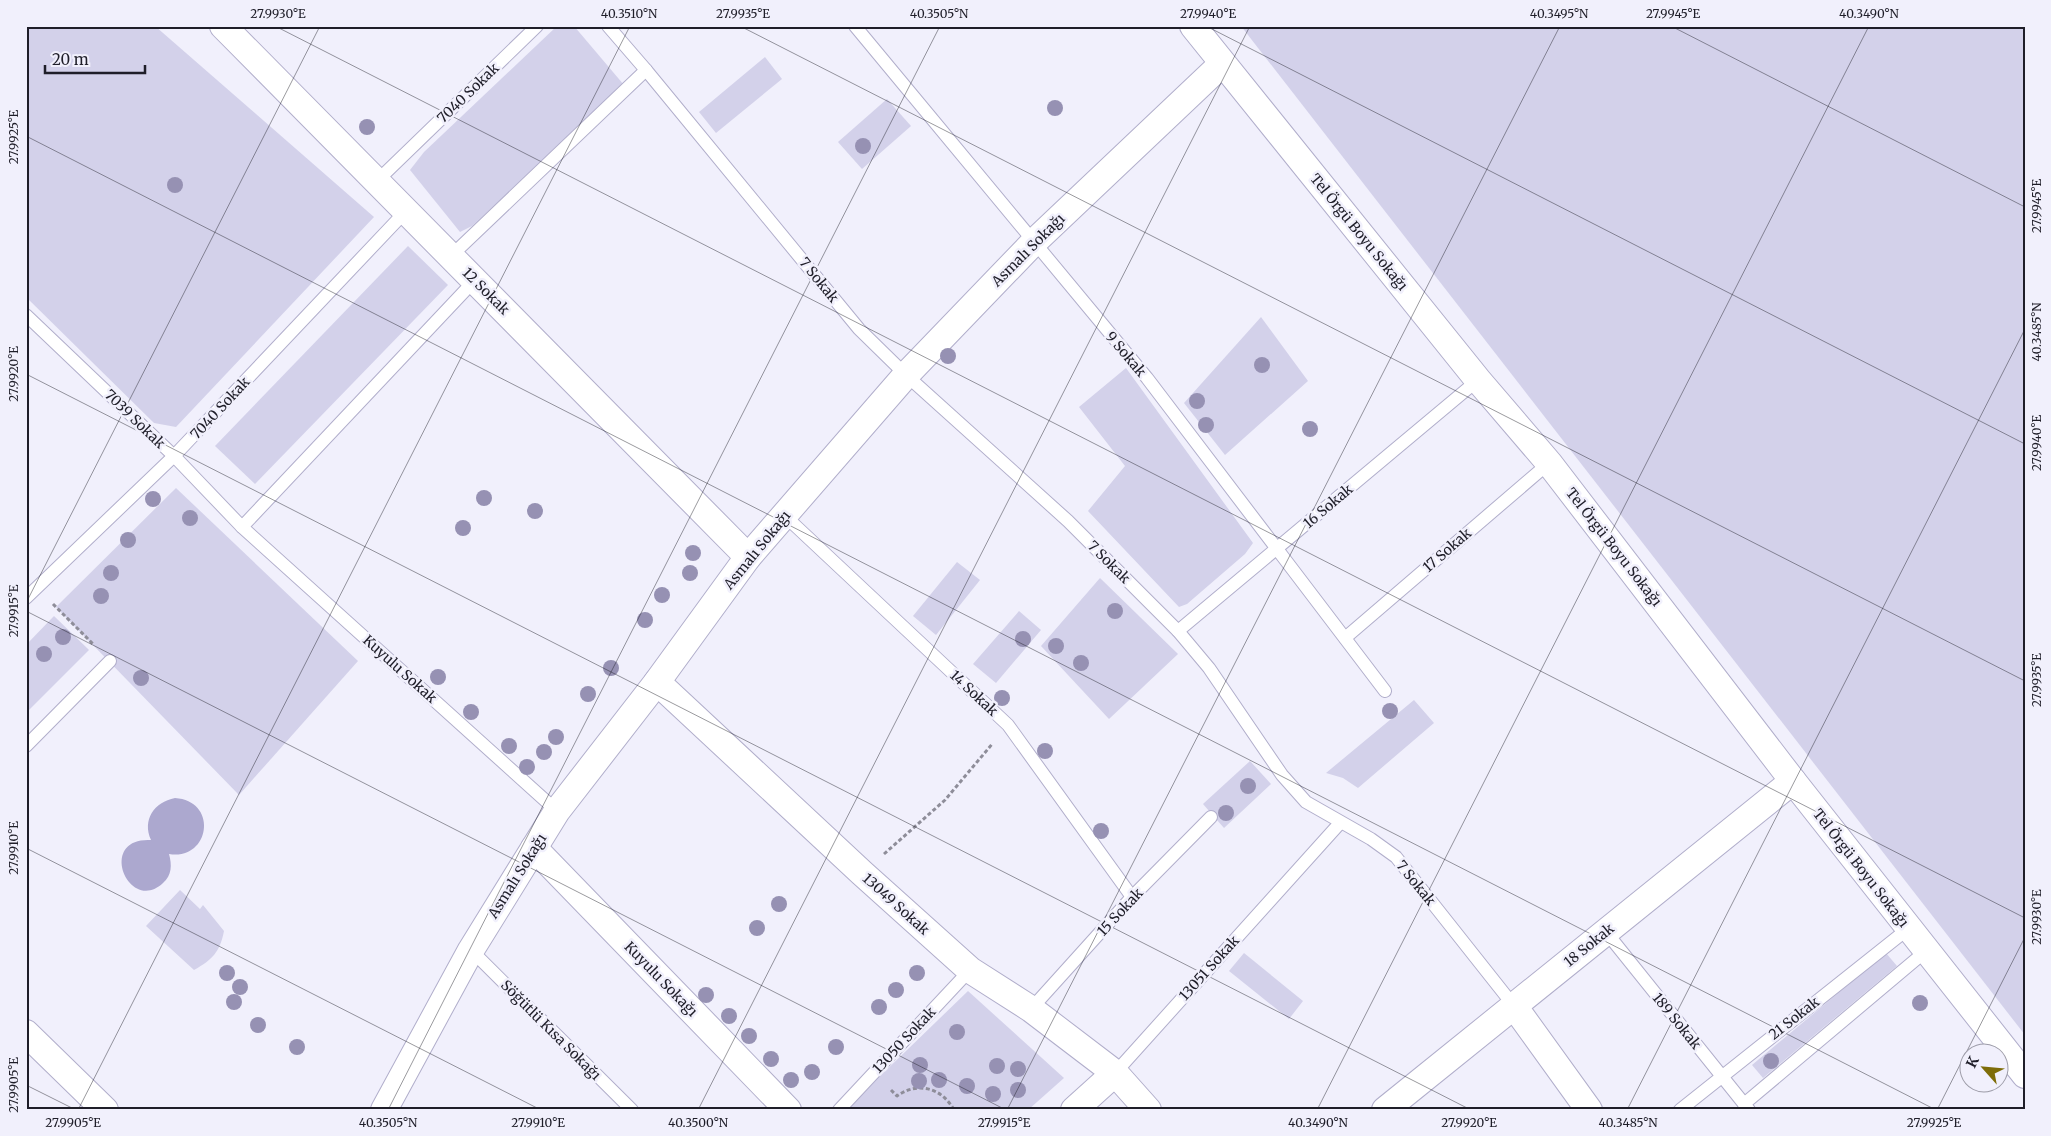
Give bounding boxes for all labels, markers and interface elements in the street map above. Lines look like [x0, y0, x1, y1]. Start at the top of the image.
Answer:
text: 27.9930°E [250, 6, 306, 21]
text: 40.3510°N [601, 6, 658, 21]
text: 27.9935°E [716, 6, 770, 21]
text: 40.3505°N [910, 6, 969, 21]
text: 27.9940°E [1180, 6, 1236, 21]
text: 40.3495°N [1530, 6, 1589, 21]
text: 27.9945°E [1646, 6, 1700, 21]
text: 40.3490°N [1839, 6, 1900, 21]
scale bar [45, 42, 145, 74]
text: 20 m [52, 50, 89, 69]
street label: 7040 Sokak [433, 59, 503, 127]
text: 27.9925°E [6, 109, 21, 164]
street label: Tel Örgü Boyu Sokağı [1306, 170, 1412, 294]
text: 27.9945°E [2029, 179, 2044, 233]
street label: Asmalı Sokağı [987, 209, 1069, 291]
street label: 7 Sokak [795, 254, 843, 306]
street label: 12 Sokak [459, 264, 513, 318]
text: 40.3485°N [2029, 302, 2044, 361]
street label: 9 Sokak [1102, 328, 1150, 380]
text: 27.9920°E [6, 346, 21, 402]
street label: 7040 Sokak [186, 373, 254, 443]
street label: 7039 Sokak [101, 386, 169, 452]
text: 27.9940°E [2029, 415, 2044, 471]
street label: 16 Sokak [1300, 480, 1357, 532]
street label: Tel Örgü Boyu Sokağı [1562, 484, 1666, 610]
street label: Asmalı Sokağı [719, 507, 795, 594]
street label: 17 Sokak [1419, 524, 1475, 576]
street label: 7 Sokak [1084, 537, 1134, 587]
text: 27.9915°E [6, 584, 21, 637]
street label: Kuyulu Sokak [359, 631, 441, 707]
text: 27.9935°E [2029, 653, 2044, 707]
street label: 14 Sokak [946, 666, 1002, 720]
street label: Tel Örgü Boyu Sokağı [1809, 805, 1913, 931]
text: 27.9910°E [6, 821, 21, 875]
street label: Asmalı Sokağı [483, 830, 550, 923]
street label: 7 Sokak [1392, 857, 1440, 909]
street label: 13049 Sokak [859, 869, 933, 939]
street label: 15 Sokak [1093, 884, 1147, 940]
text: 27.9930°E [2029, 889, 2044, 945]
street label: 18 Sokak [1560, 919, 1618, 971]
street label: 13051 Sokak [1175, 932, 1243, 1004]
street label: Kuyulu Sokağı [621, 938, 702, 1021]
street label: Söğütlü Kısa Sokağı [497, 976, 605, 1084]
street label: 189 Sokak [1649, 989, 1705, 1053]
street label: 21 Sokak [1765, 993, 1823, 1043]
street label: 13050 Sokak [869, 1003, 939, 1077]
north arrow [1958, 1044, 2008, 1094]
text: K [1962, 1053, 1983, 1071]
text: 27.9905°E [6, 1057, 21, 1113]
text: 27.9905°E [45, 1115, 101, 1130]
text: 40.3505°N [359, 1115, 418, 1130]
text: 27.9910°E [511, 1115, 565, 1130]
text: 40.3500°N [668, 1115, 729, 1130]
text: 27.9915°E [978, 1115, 1031, 1130]
text: 40.3490°N [1288, 1115, 1349, 1130]
text: 27.9920°E [1441, 1115, 1497, 1130]
text: 40.3485°N [1599, 1115, 1658, 1130]
text: 27.9925°E [1907, 1115, 1962, 1130]

